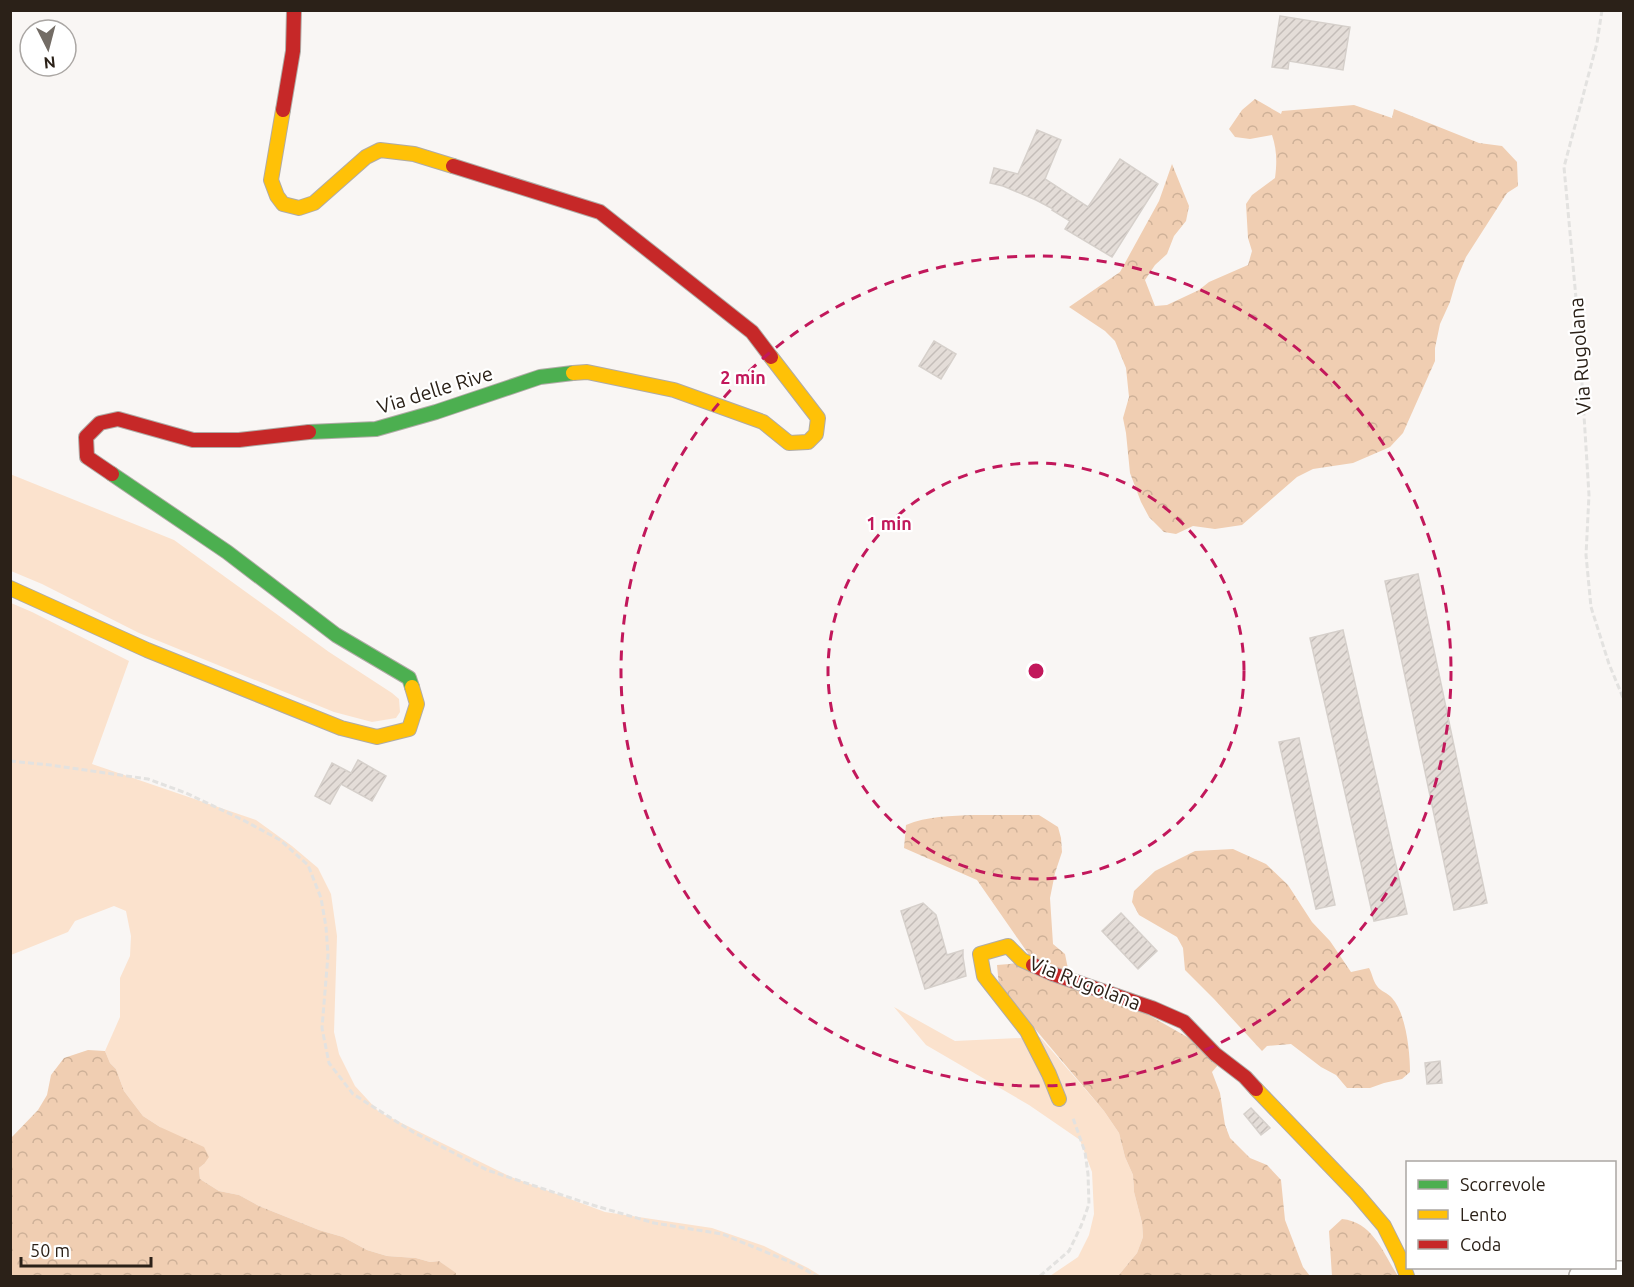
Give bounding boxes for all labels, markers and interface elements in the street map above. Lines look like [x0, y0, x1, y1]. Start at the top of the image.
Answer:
north arrow [18, 18, 78, 78]
text: N [43, 53, 56, 72]
street label: Via Rugolana [1564, 297, 1595, 415]
street label: Via delle Rive [374, 361, 496, 418]
text: 2 min [720, 367, 766, 387]
text: 1 min [866, 513, 912, 533]
centre of rings [1026, 661, 1046, 681]
street label: Via Rugolana [1026, 951, 1144, 1014]
legend [1406, 1161, 1616, 1269]
text: Scorrevole [1460, 1174, 1546, 1194]
text: Lento [1460, 1204, 1507, 1224]
scale bar [21, 1230, 152, 1268]
text: Coda [1460, 1234, 1501, 1254]
text: 50 m [30, 1240, 70, 1260]

